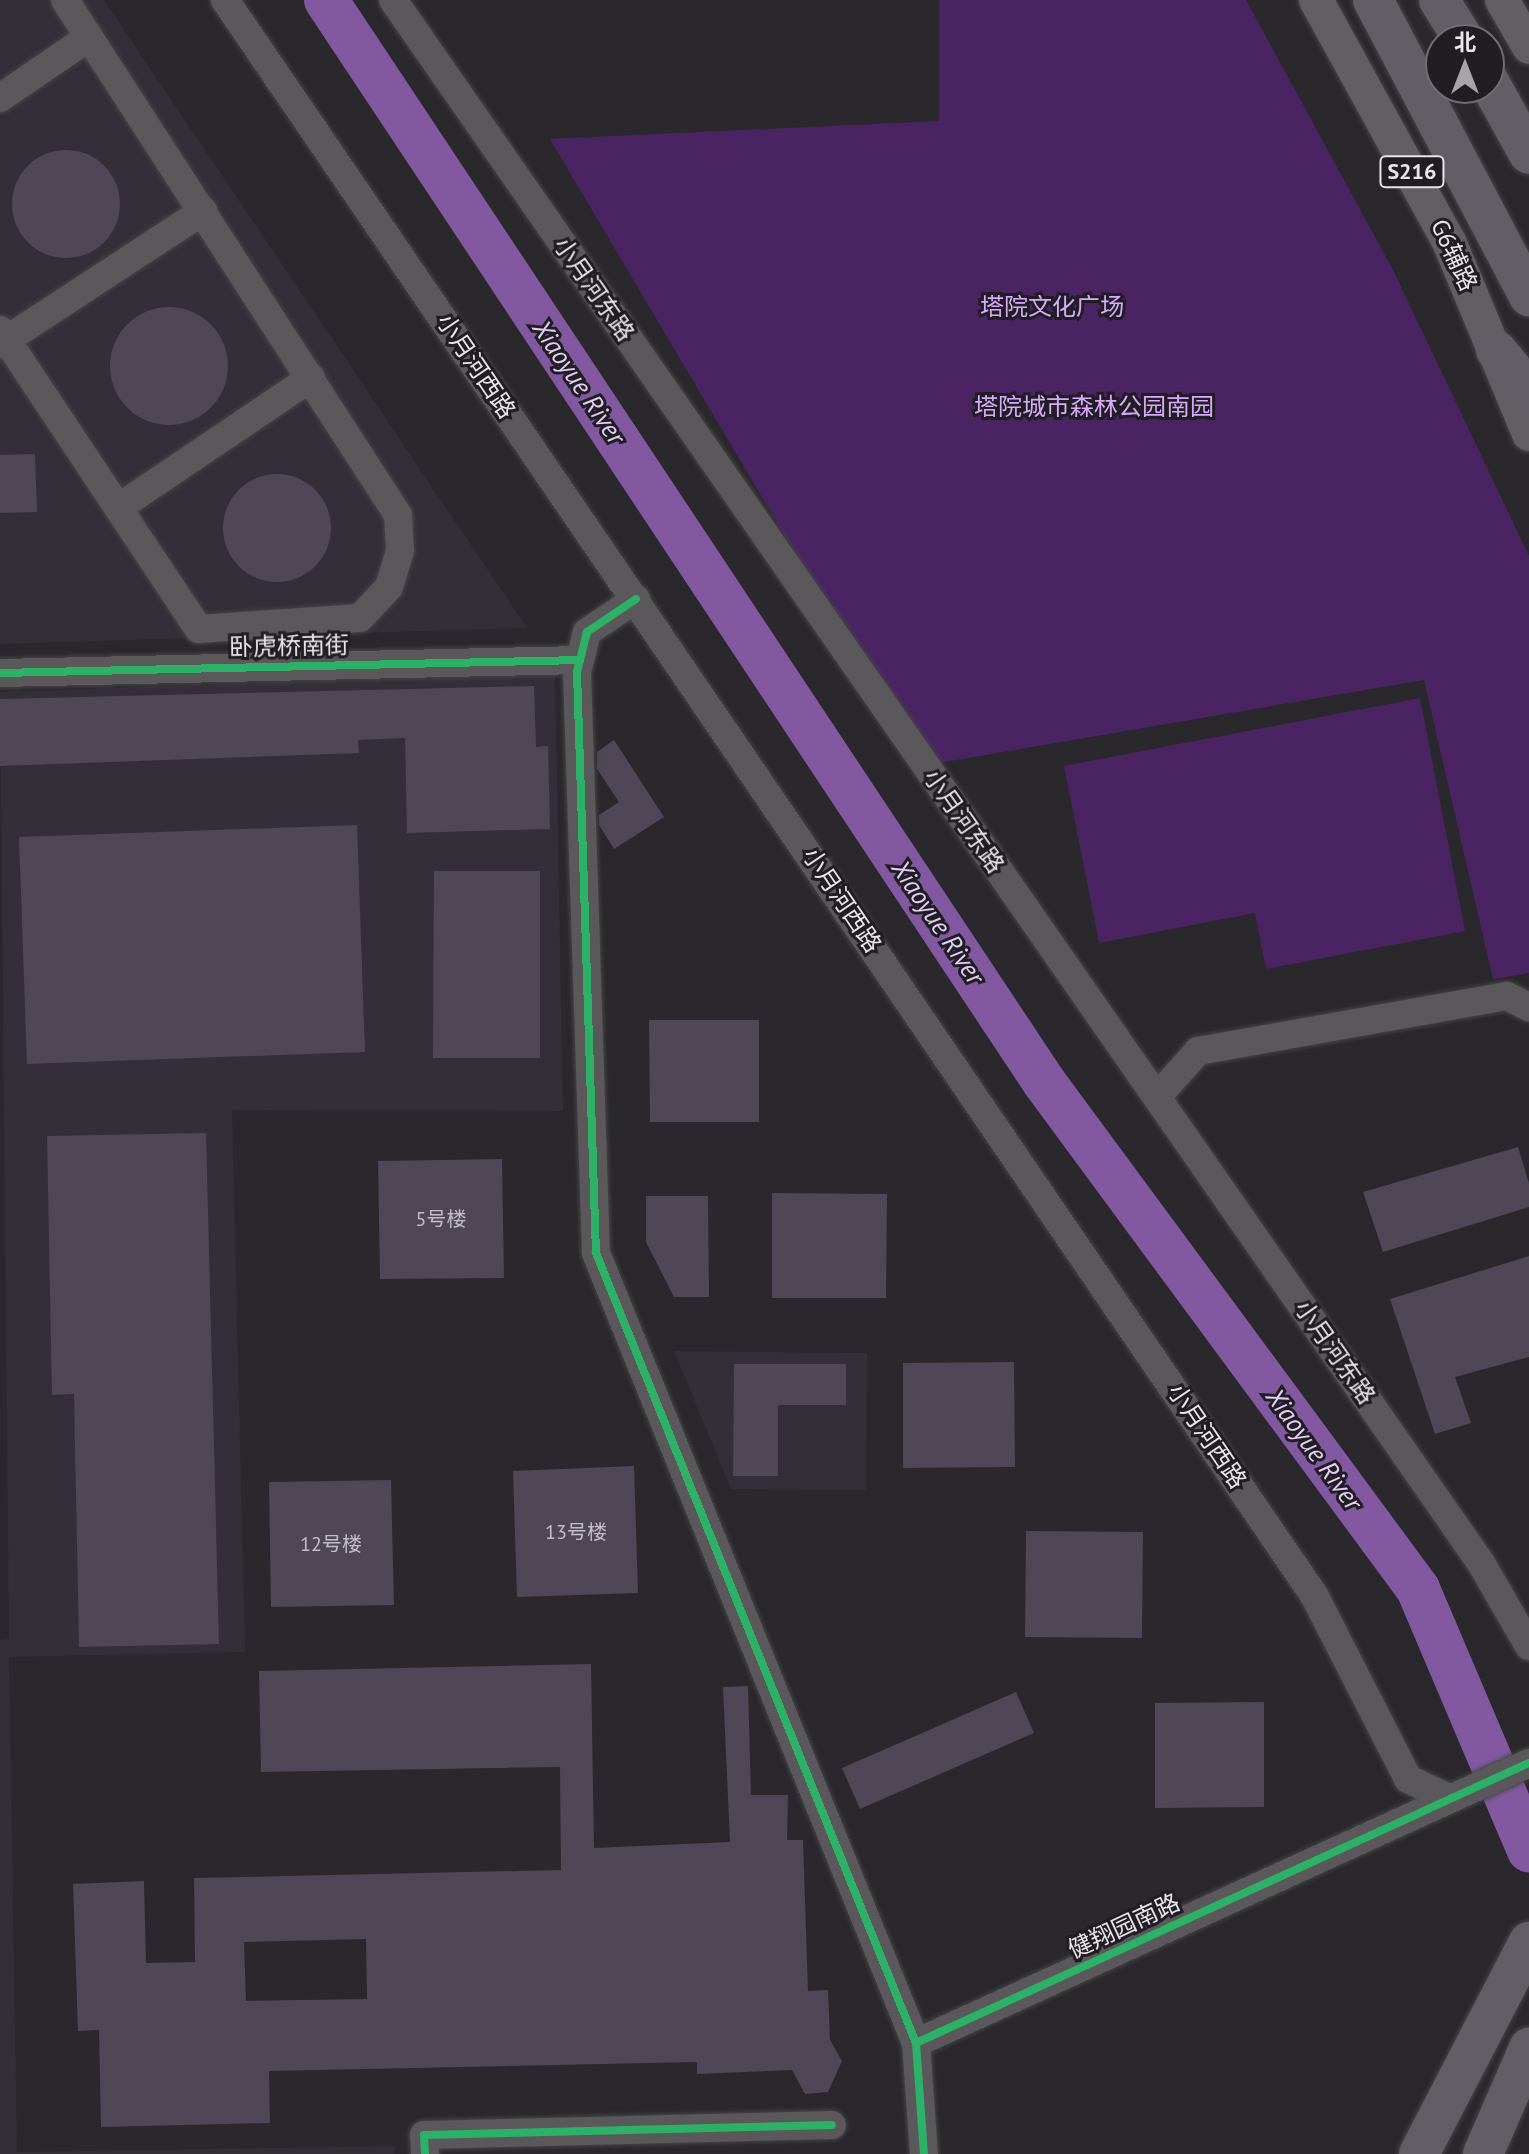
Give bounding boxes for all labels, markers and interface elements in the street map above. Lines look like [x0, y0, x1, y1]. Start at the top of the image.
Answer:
north arrow [1425, 24, 1505, 104]
text: 北 [1454, 28, 1476, 56]
road number: S216 [1378, 154, 1446, 190]
street label: G6辅路 [1425, 215, 1483, 295]
street label: 小月河东路 [548, 232, 640, 346]
park label: 塔院文化广场 [980, 293, 1124, 321]
street label: 小月河西路 [431, 308, 521, 424]
water label: Xiaoyue River [526, 314, 632, 450]
park label: 塔院城市森林公园南园 [974, 393, 1214, 421]
street label: 卧虎桥南街 [229, 631, 349, 661]
street label: 小月河东路 [918, 764, 1010, 878]
street label: 小月河西路 [797, 842, 887, 958]
water label: Xiaoyue River [885, 854, 991, 990]
house number: 5号楼 [416, 1207, 466, 1231]
street label: 小月河东路 [1289, 1295, 1381, 1409]
street label: 小月河西路 [1162, 1378, 1252, 1494]
water label: Xiaoyue River [1259, 1382, 1369, 1516]
house number: 13号楼 [545, 1520, 607, 1544]
house number: 12号楼 [300, 1532, 362, 1556]
street label: 健翔园南路 [1064, 1888, 1184, 1964]

